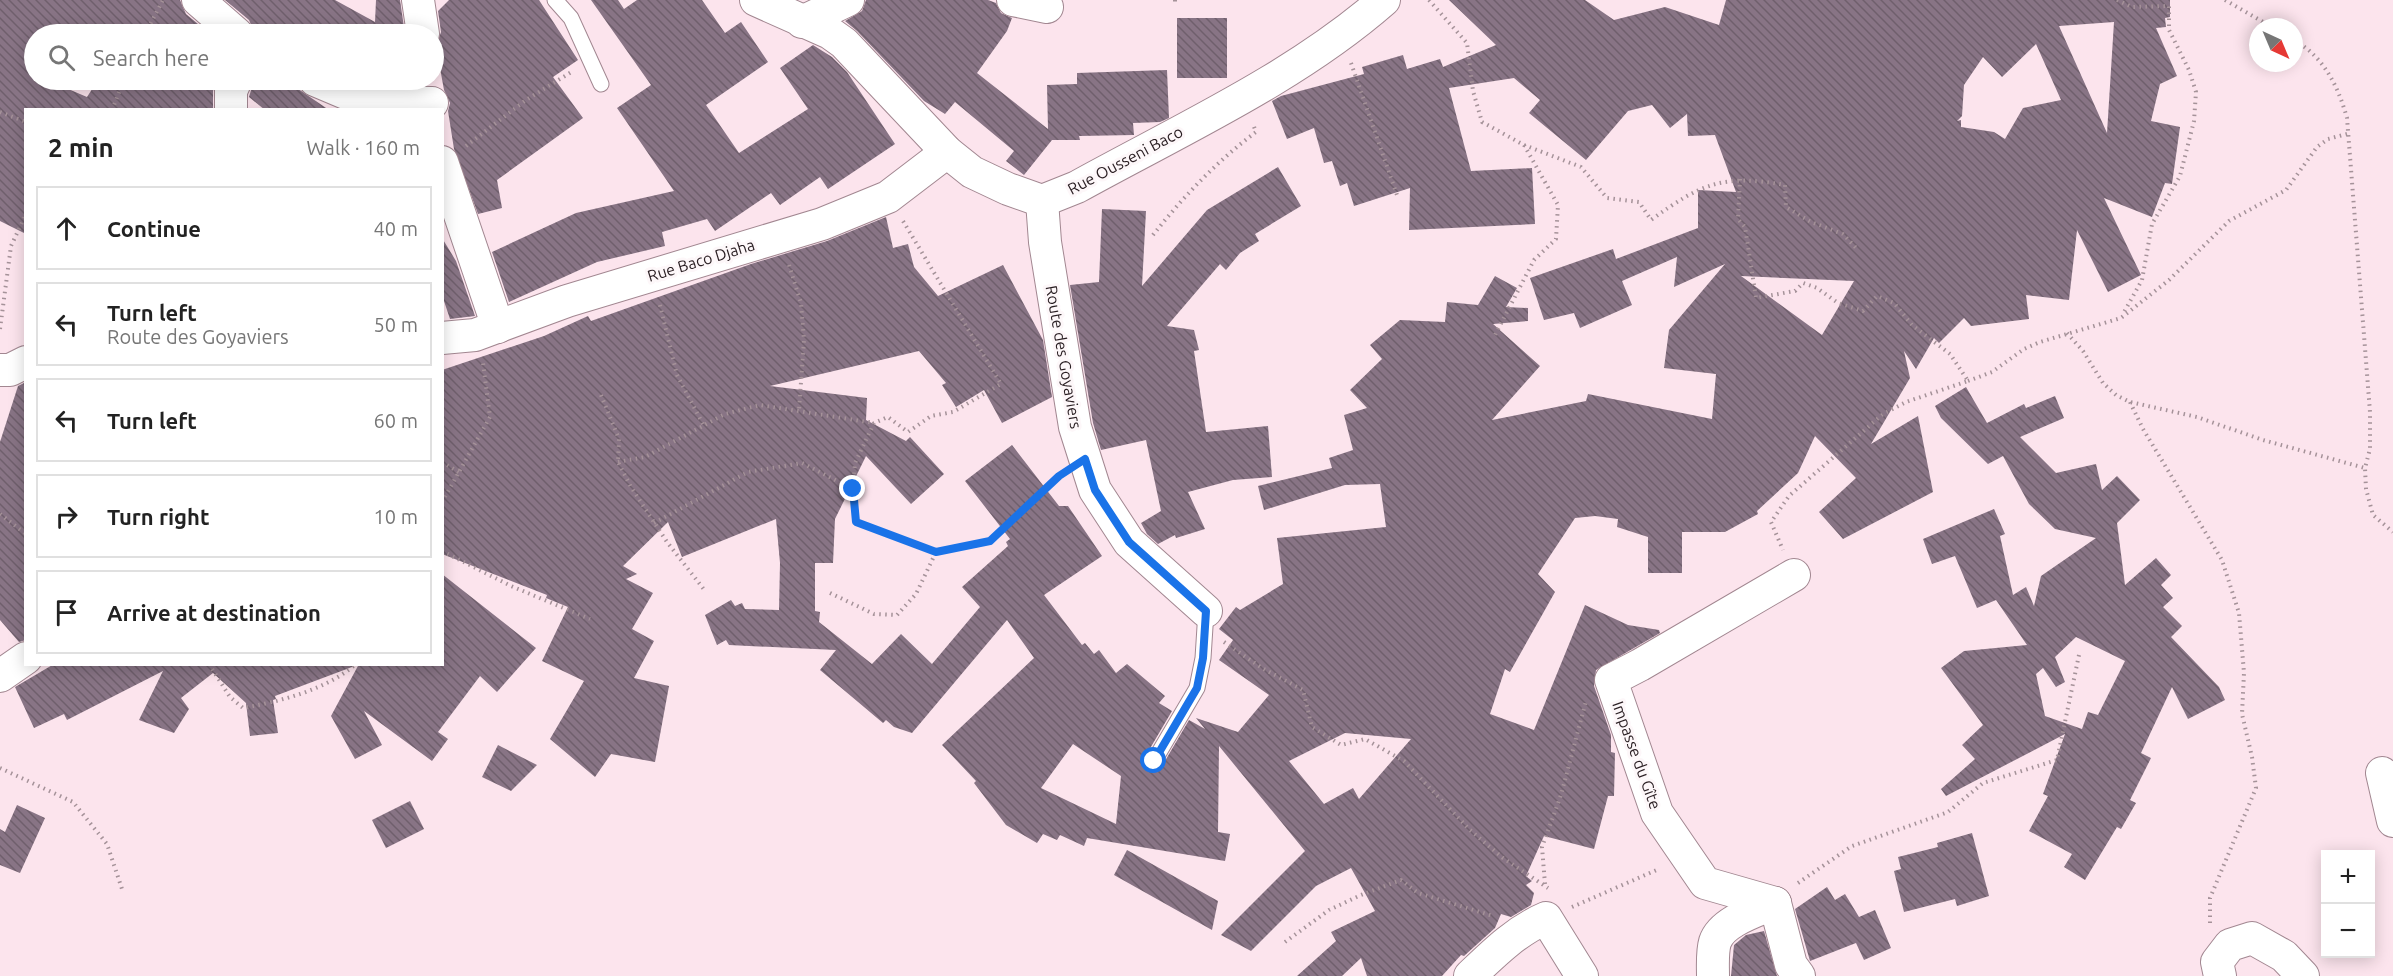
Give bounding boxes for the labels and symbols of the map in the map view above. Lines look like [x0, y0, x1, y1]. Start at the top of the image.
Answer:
north arrow [2249, 18, 2303, 72]
street label: Rue Ousseni Baco [1064, 122, 1186, 198]
street label: Rue Baco Djaha [645, 235, 757, 285]
street label: Route des Goyaviers [1043, 284, 1085, 430]
route end [839, 475, 865, 501]
street label: Impasse du Gîte [1609, 699, 1665, 811]
route start [1140, 747, 1166, 773]

